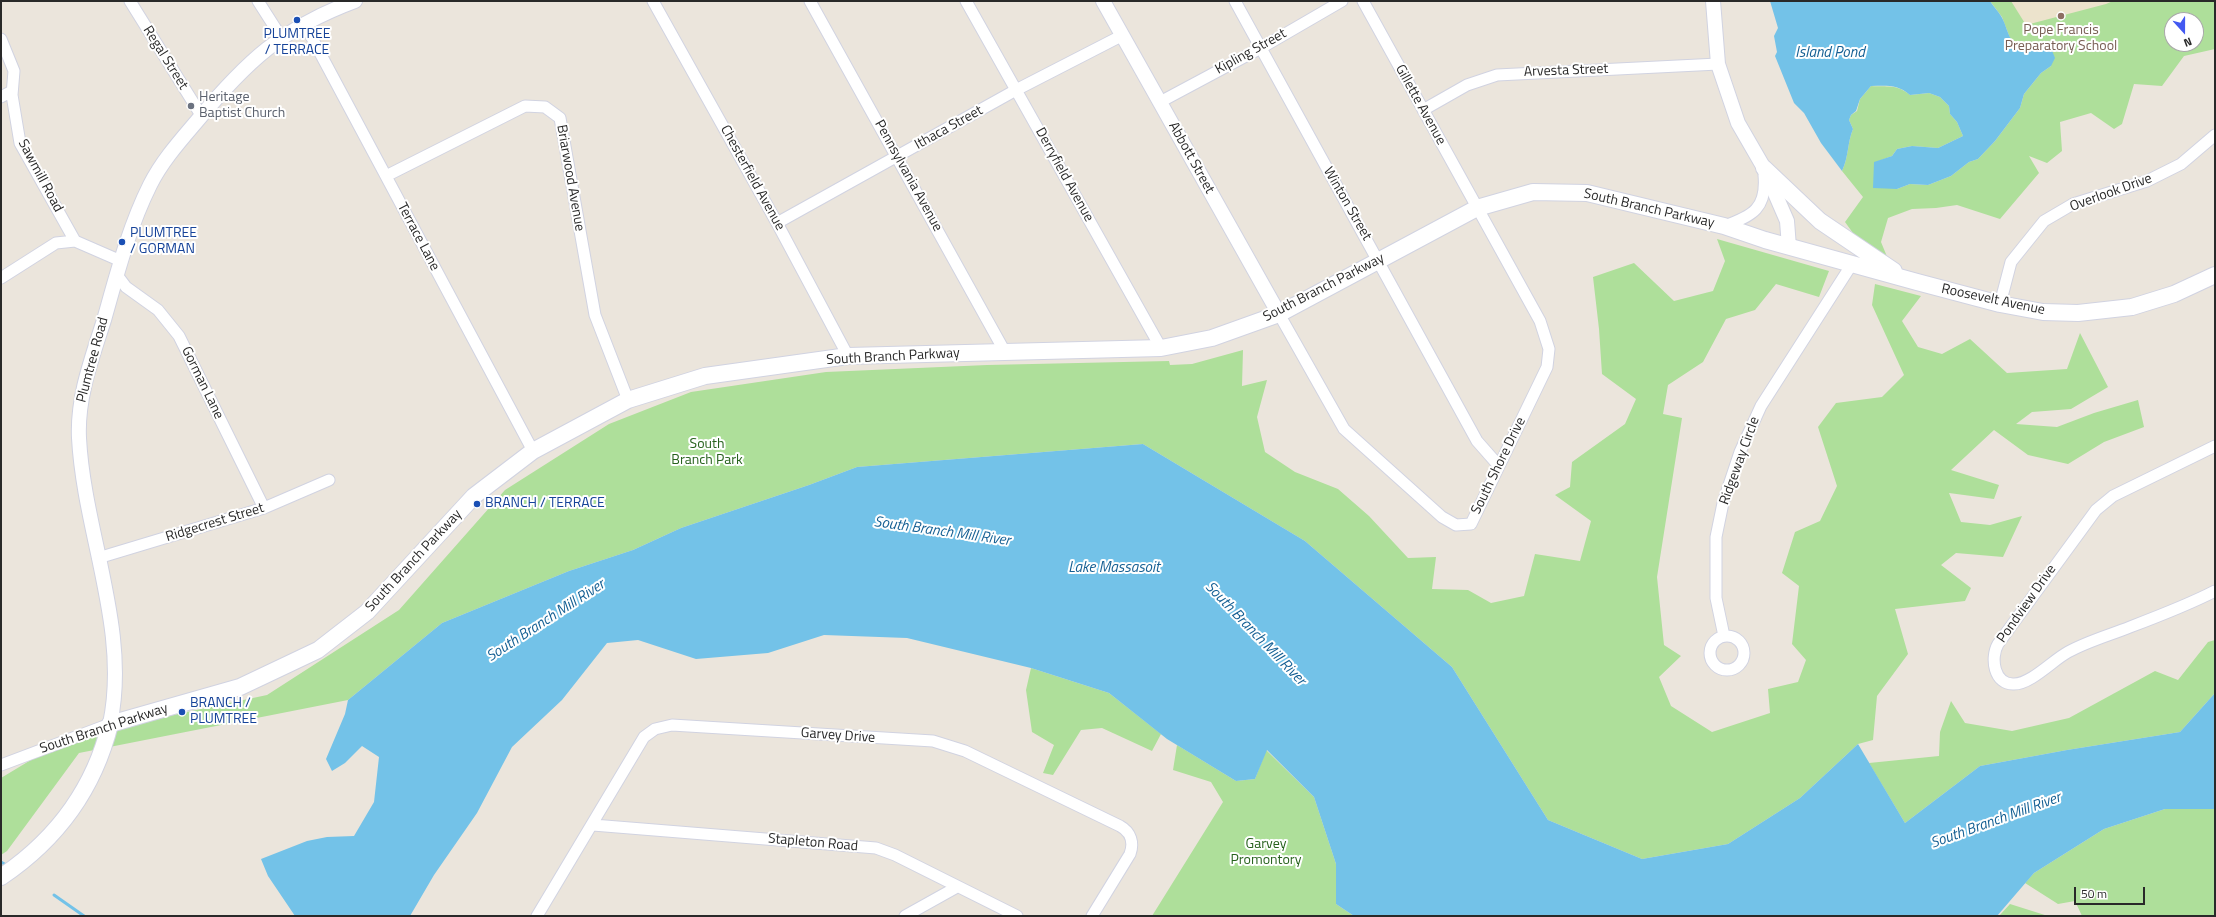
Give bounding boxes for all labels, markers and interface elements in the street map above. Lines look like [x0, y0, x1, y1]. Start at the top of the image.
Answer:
marker: Pope Francis Preparatory School [2056, 11, 2066, 21]
north arrow [2164, 12, 2204, 52]
marker: PLUMTREE / TERRACE [292, 15, 302, 25]
street label: Regal Street [139, 23, 191, 93]
place label: Pope Francis Preparatory School [2005, 23, 2117, 56]
street label: Kipling Street [1213, 26, 1289, 78]
place label: PLUMTREE / TERRACE [263, 27, 331, 60]
text: N [2182, 33, 2194, 51]
water label: Island Pond [1795, 44, 1865, 62]
street label: Arvesta Street [1523, 61, 1609, 81]
street label: Gillette Avenue [1391, 62, 1449, 148]
place label: Heritage Baptist Church [199, 90, 285, 122]
marker: Heritage Baptist Church [186, 101, 196, 111]
street label: Ithaca Street [912, 102, 986, 154]
street label: Pennsylvania Avenue [870, 117, 946, 235]
street label: Abbott Street [1164, 119, 1218, 197]
street label: Chesterfield Avenue [716, 122, 788, 234]
street label: Briarwood Avenue [552, 123, 588, 233]
street label: Derryfield Avenue [1031, 125, 1097, 225]
street label: Sawmill Road [14, 137, 66, 215]
street label: Winton Street [1319, 164, 1375, 244]
street label: Overlook Drive [2068, 170, 2154, 216]
street label: South Branch Parkway [1582, 186, 1716, 232]
street label: Terrace Lane [393, 200, 443, 274]
place label: PLUMTREE / GORMAN [130, 226, 197, 258]
marker: PLUMTREE / GORMAN [117, 237, 127, 247]
street label: South Branch Parkway [1261, 250, 1387, 326]
street label: Roosevelt Avenue [1940, 281, 2046, 319]
street label: Plumtree Road [74, 315, 112, 405]
street label: Gorman Lane [177, 344, 227, 422]
street label: South Branch Parkway [826, 345, 960, 369]
street label: South Shore Drive [1468, 415, 1530, 517]
street label: Ridgeway Circle [1716, 415, 1764, 507]
park label: South Branch Park [671, 437, 743, 470]
place label: BRANCH / TERRACE [485, 496, 605, 512]
marker: BRANCH / TERRACE [472, 499, 482, 509]
street label: Ridgecrest Street [164, 500, 266, 546]
street label: South Branch Parkway [362, 506, 466, 616]
water label: South Branch Mill River [873, 514, 1011, 550]
water label: Lake Massasoit [1068, 559, 1160, 577]
street label: Pondview Drive [1994, 562, 2060, 646]
water label: South Branch Mill River [484, 576, 608, 666]
water label: South Branch Mill River [1201, 578, 1309, 690]
place label: BRANCH / PLUMTREE [190, 696, 257, 728]
street label: South Branch Parkway [38, 700, 170, 758]
marker: BRANCH / PLUMTREE [177, 707, 187, 717]
street label: Garvey Drive [800, 725, 876, 747]
water label: South Branch Mill River [1928, 789, 2064, 853]
street label: Stapleton Road [767, 831, 859, 855]
park label: Garvey Promontory [1231, 837, 1301, 870]
scale bar [2076, 879, 2147, 905]
text: 50 m [2081, 884, 2107, 903]

